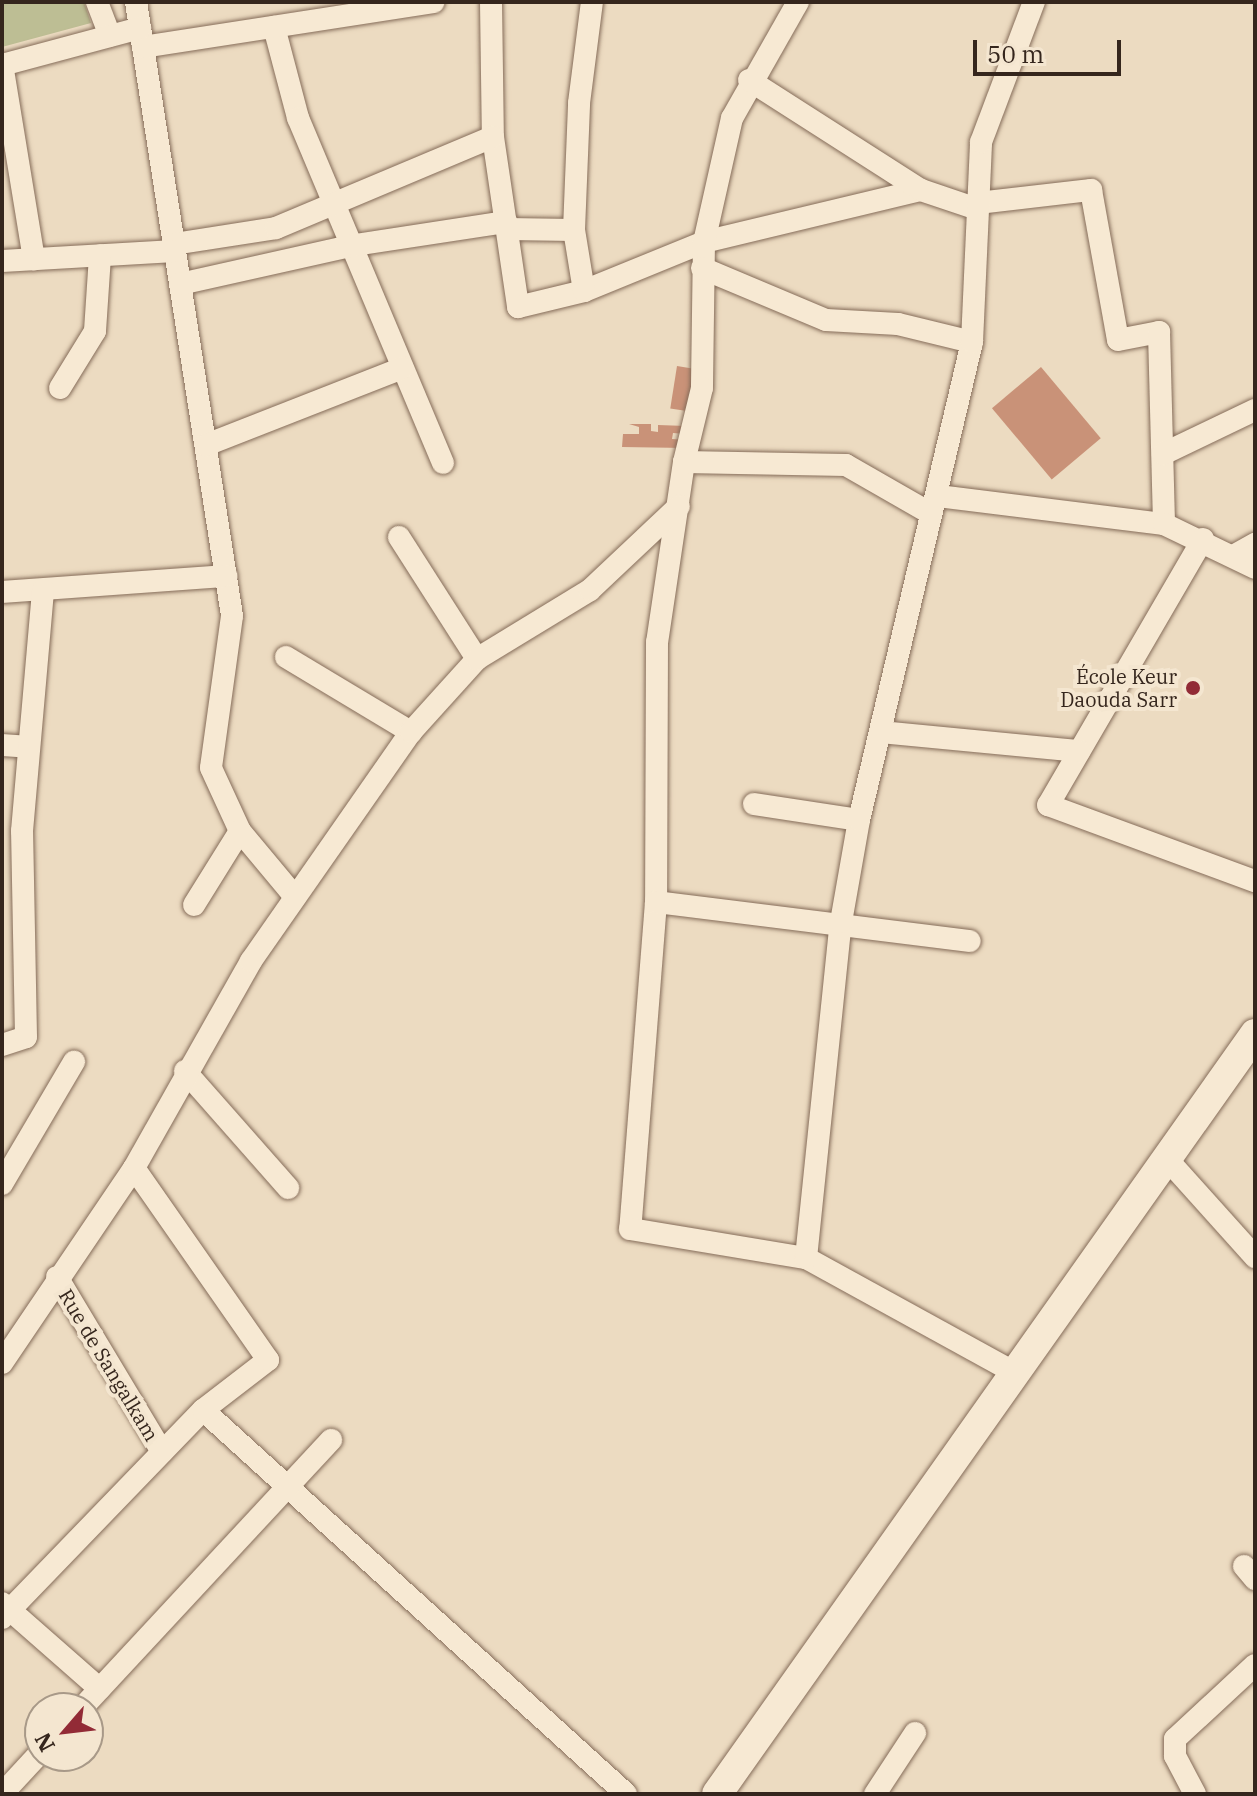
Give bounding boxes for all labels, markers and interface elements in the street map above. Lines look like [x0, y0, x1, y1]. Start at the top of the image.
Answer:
scale bar [977, 24, 1125, 74]
text: 50 m [987, 38, 1044, 70]
place label: École Keur Daouda Sarr [1060, 664, 1177, 711]
marker: École Keur Daouda Sarr [1184, 679, 1202, 697]
street label: Rue de Sangalkam [54, 1284, 164, 1446]
north arrow [24, 1692, 104, 1772]
text: N [27, 1728, 61, 1757]

